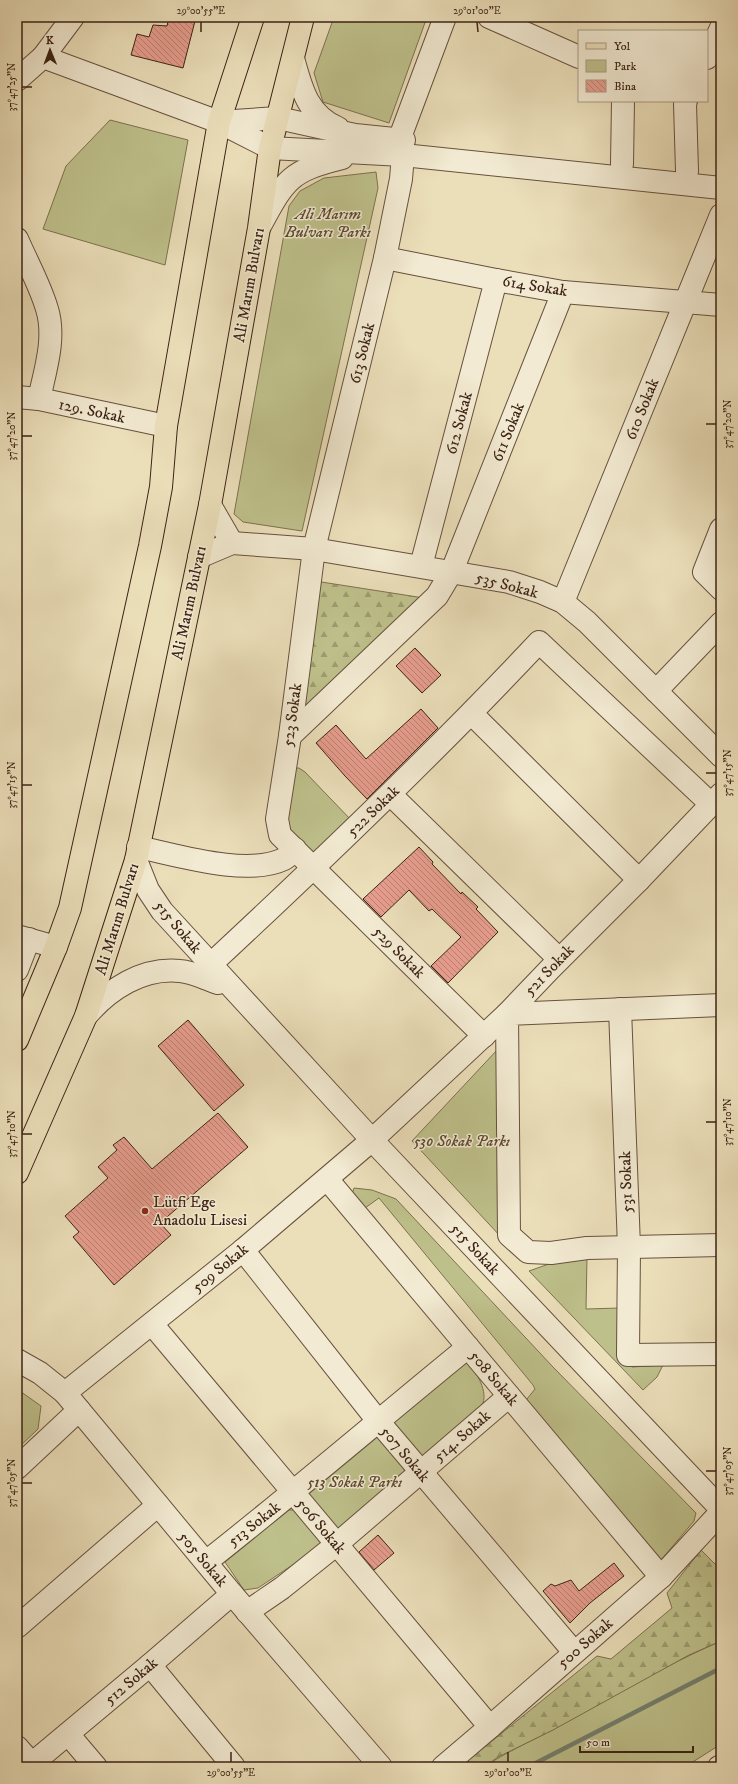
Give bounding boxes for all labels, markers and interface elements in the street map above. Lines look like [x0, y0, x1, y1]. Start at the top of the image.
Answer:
text: 29°00'55"E [177, 5, 225, 17]
text: 29°01'00"E [453, 5, 501, 17]
north arrow [30, 30, 70, 70]
legend [578, 30, 708, 102]
text: K [46, 34, 54, 48]
text: Yol [614, 39, 631, 54]
text: Park [614, 59, 636, 74]
text: 37°47'25"N [6, 63, 18, 111]
text: Bina [614, 79, 637, 94]
park label: Ali Marım Bulvarı Parkı [284, 204, 371, 242]
street label: Ali Marım Bulvarı [229, 226, 269, 344]
street label: 614 Sokak [501, 271, 569, 301]
street label: 613 Sokak [345, 320, 379, 386]
street label: 610 Sokak [621, 375, 663, 443]
street label: 612 Sokak [441, 389, 477, 457]
street label: 129. Sokak [57, 394, 127, 428]
street label: 611 Sokak [487, 399, 529, 465]
text: 37°47'20"N [722, 400, 734, 448]
text: 37°47'20"N [6, 412, 18, 460]
street label: Ali Marım Bulvarı [167, 544, 211, 662]
street label: 535 Sokak [473, 567, 541, 603]
street label: 523 Sokak [278, 682, 306, 748]
text: 37°47'15"N [722, 749, 734, 797]
text: 37°47'15"N [6, 761, 18, 809]
street label: 522 Sokak [342, 781, 404, 841]
street label: Ali Marım Bulvarı [90, 861, 144, 977]
street label: 515 Sokak [150, 896, 206, 958]
street label: 529 Sokak [369, 922, 429, 982]
street label: 521 Sokak [520, 940, 578, 1000]
text: 37°47'10"N [722, 1098, 734, 1146]
text: 37°47'10"N [6, 1110, 18, 1158]
park label: 530 Sokak Parkı [413, 1131, 510, 1151]
street label: 531 Sokak [615, 1151, 637, 1213]
place label: Lütfi Ege Anadolu Lisesi [153, 1192, 247, 1230]
marker: Lütfi Ege Anadolu Lisesi [140, 1206, 150, 1216]
street label: 515 Sokak [446, 1219, 504, 1279]
street label: 509 Sokak [188, 1239, 252, 1297]
street label: 508 Sokak [465, 1346, 523, 1410]
street label: 514. Sokak [429, 1406, 495, 1466]
street label: 507 Sokak [376, 1422, 434, 1486]
text: 37°47'05"N [722, 1447, 734, 1495]
text: 37°47'05"N [6, 1459, 18, 1507]
park label: 513 Sokak Parkı [307, 1472, 402, 1492]
street label: 506 Sokak [292, 1494, 350, 1558]
street label: 513 Sokak [223, 1497, 285, 1551]
street label: 505 Sokak [174, 1527, 232, 1591]
street label: 500 Sokak [553, 1613, 617, 1673]
street label: 512 Sokak [100, 1653, 162, 1709]
scale bar [580, 1728, 693, 1754]
text: 50 m [586, 1735, 610, 1750]
text: 29°00'55"E [207, 1767, 255, 1779]
text: 29°01'00"E [484, 1767, 532, 1779]

